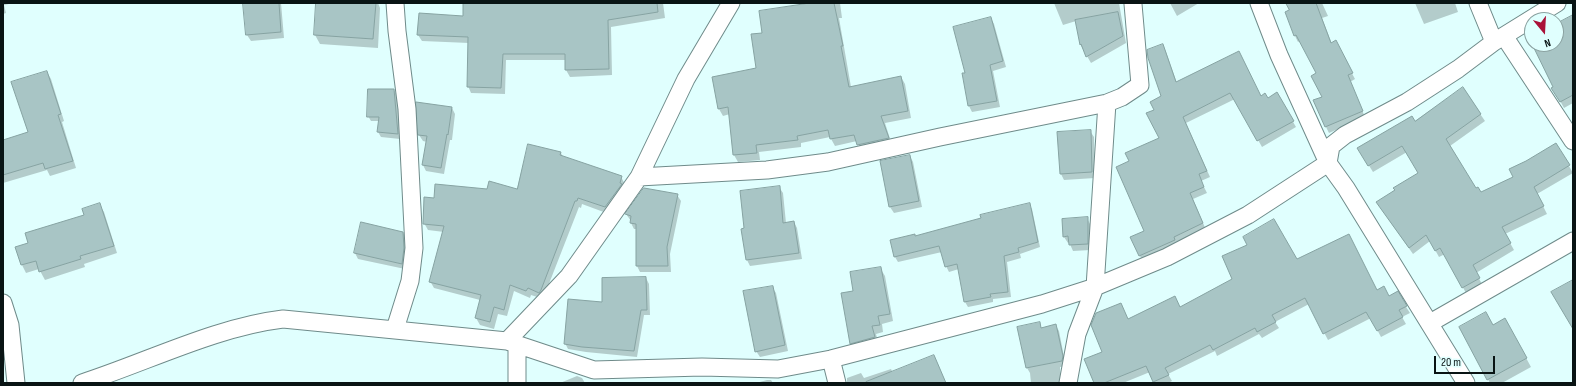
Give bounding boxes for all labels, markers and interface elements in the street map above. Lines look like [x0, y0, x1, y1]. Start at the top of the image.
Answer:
north arrow [1524, 12, 1564, 52]
text: N [1543, 36, 1552, 50]
scale bar [1436, 348, 1497, 374]
text: 20 m [1441, 355, 1461, 370]

